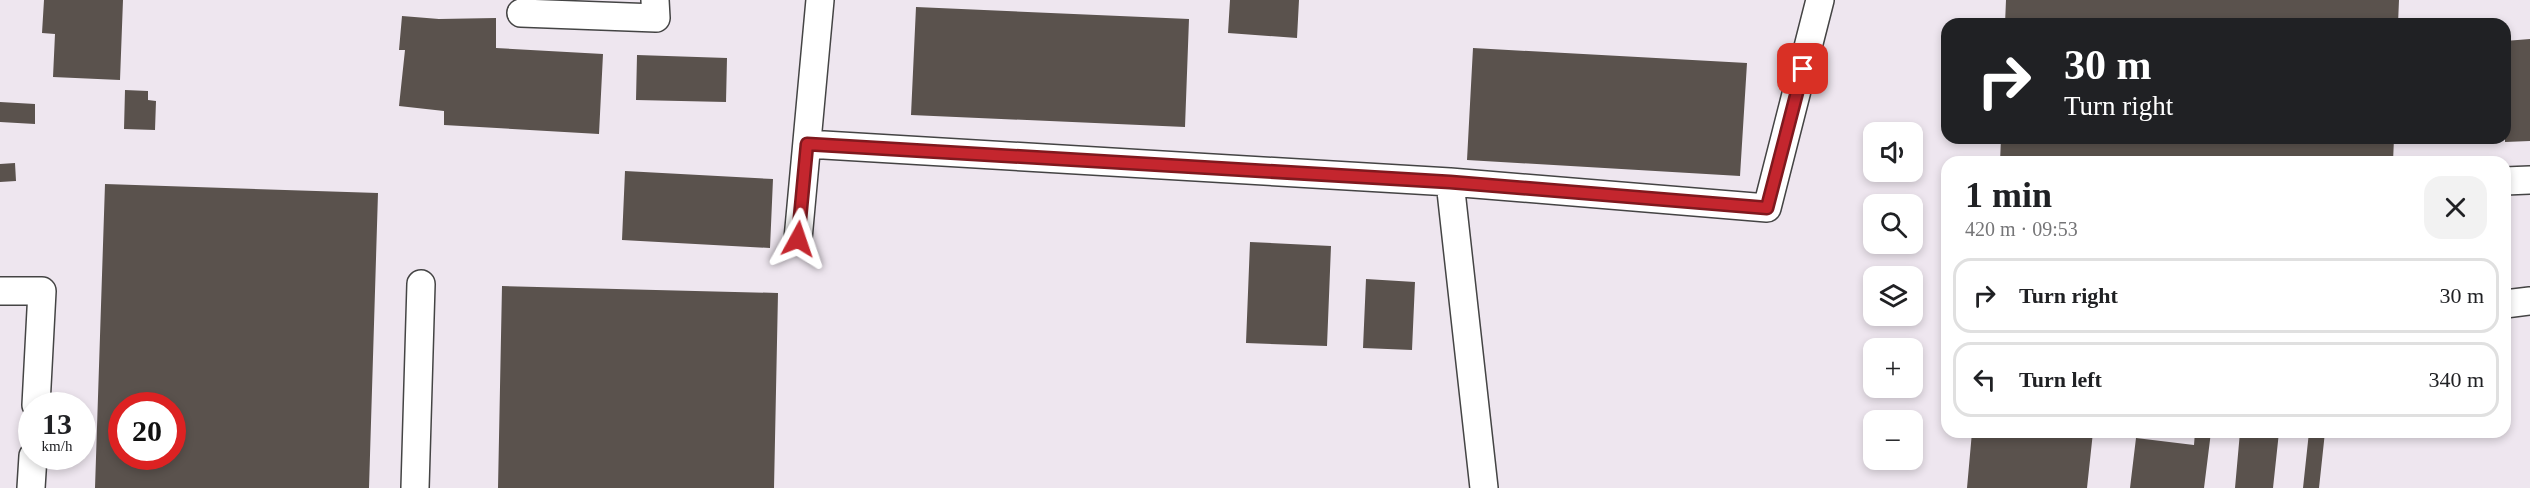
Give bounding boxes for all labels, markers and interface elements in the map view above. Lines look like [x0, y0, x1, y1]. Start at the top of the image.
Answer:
icon: right [1965, 42, 2043, 120]
text: 30 m [2064, 42, 2152, 88]
pin [1777, 43, 1828, 94]
icon: arrive [1786, 52, 1819, 85]
text: Turn right [2064, 91, 2173, 121]
map controls [1863, 122, 1923, 470]
button: sound [1863, 122, 1923, 182]
text: 1 min [1965, 175, 2052, 215]
button: close [2424, 176, 2487, 239]
button: search [1863, 194, 1923, 254]
position arrow [766, 207, 830, 271]
text: 420 m · 09:53 [1965, 218, 2078, 240]
button: layers [1863, 266, 1923, 326]
icon: right [1968, 279, 2001, 312]
text: Turn right [2019, 283, 2118, 308]
text: 30 m [2439, 283, 2484, 308]
button: + [1863, 338, 1923, 398]
icon: left [1968, 363, 2001, 396]
text: Turn left [2019, 367, 2102, 392]
text: 340 m [2428, 367, 2484, 392]
speed limit sign: 20 [108, 392, 186, 470]
text: 13 [42, 407, 72, 440]
button: − [1863, 410, 1923, 470]
text: km/h [42, 438, 72, 454]

